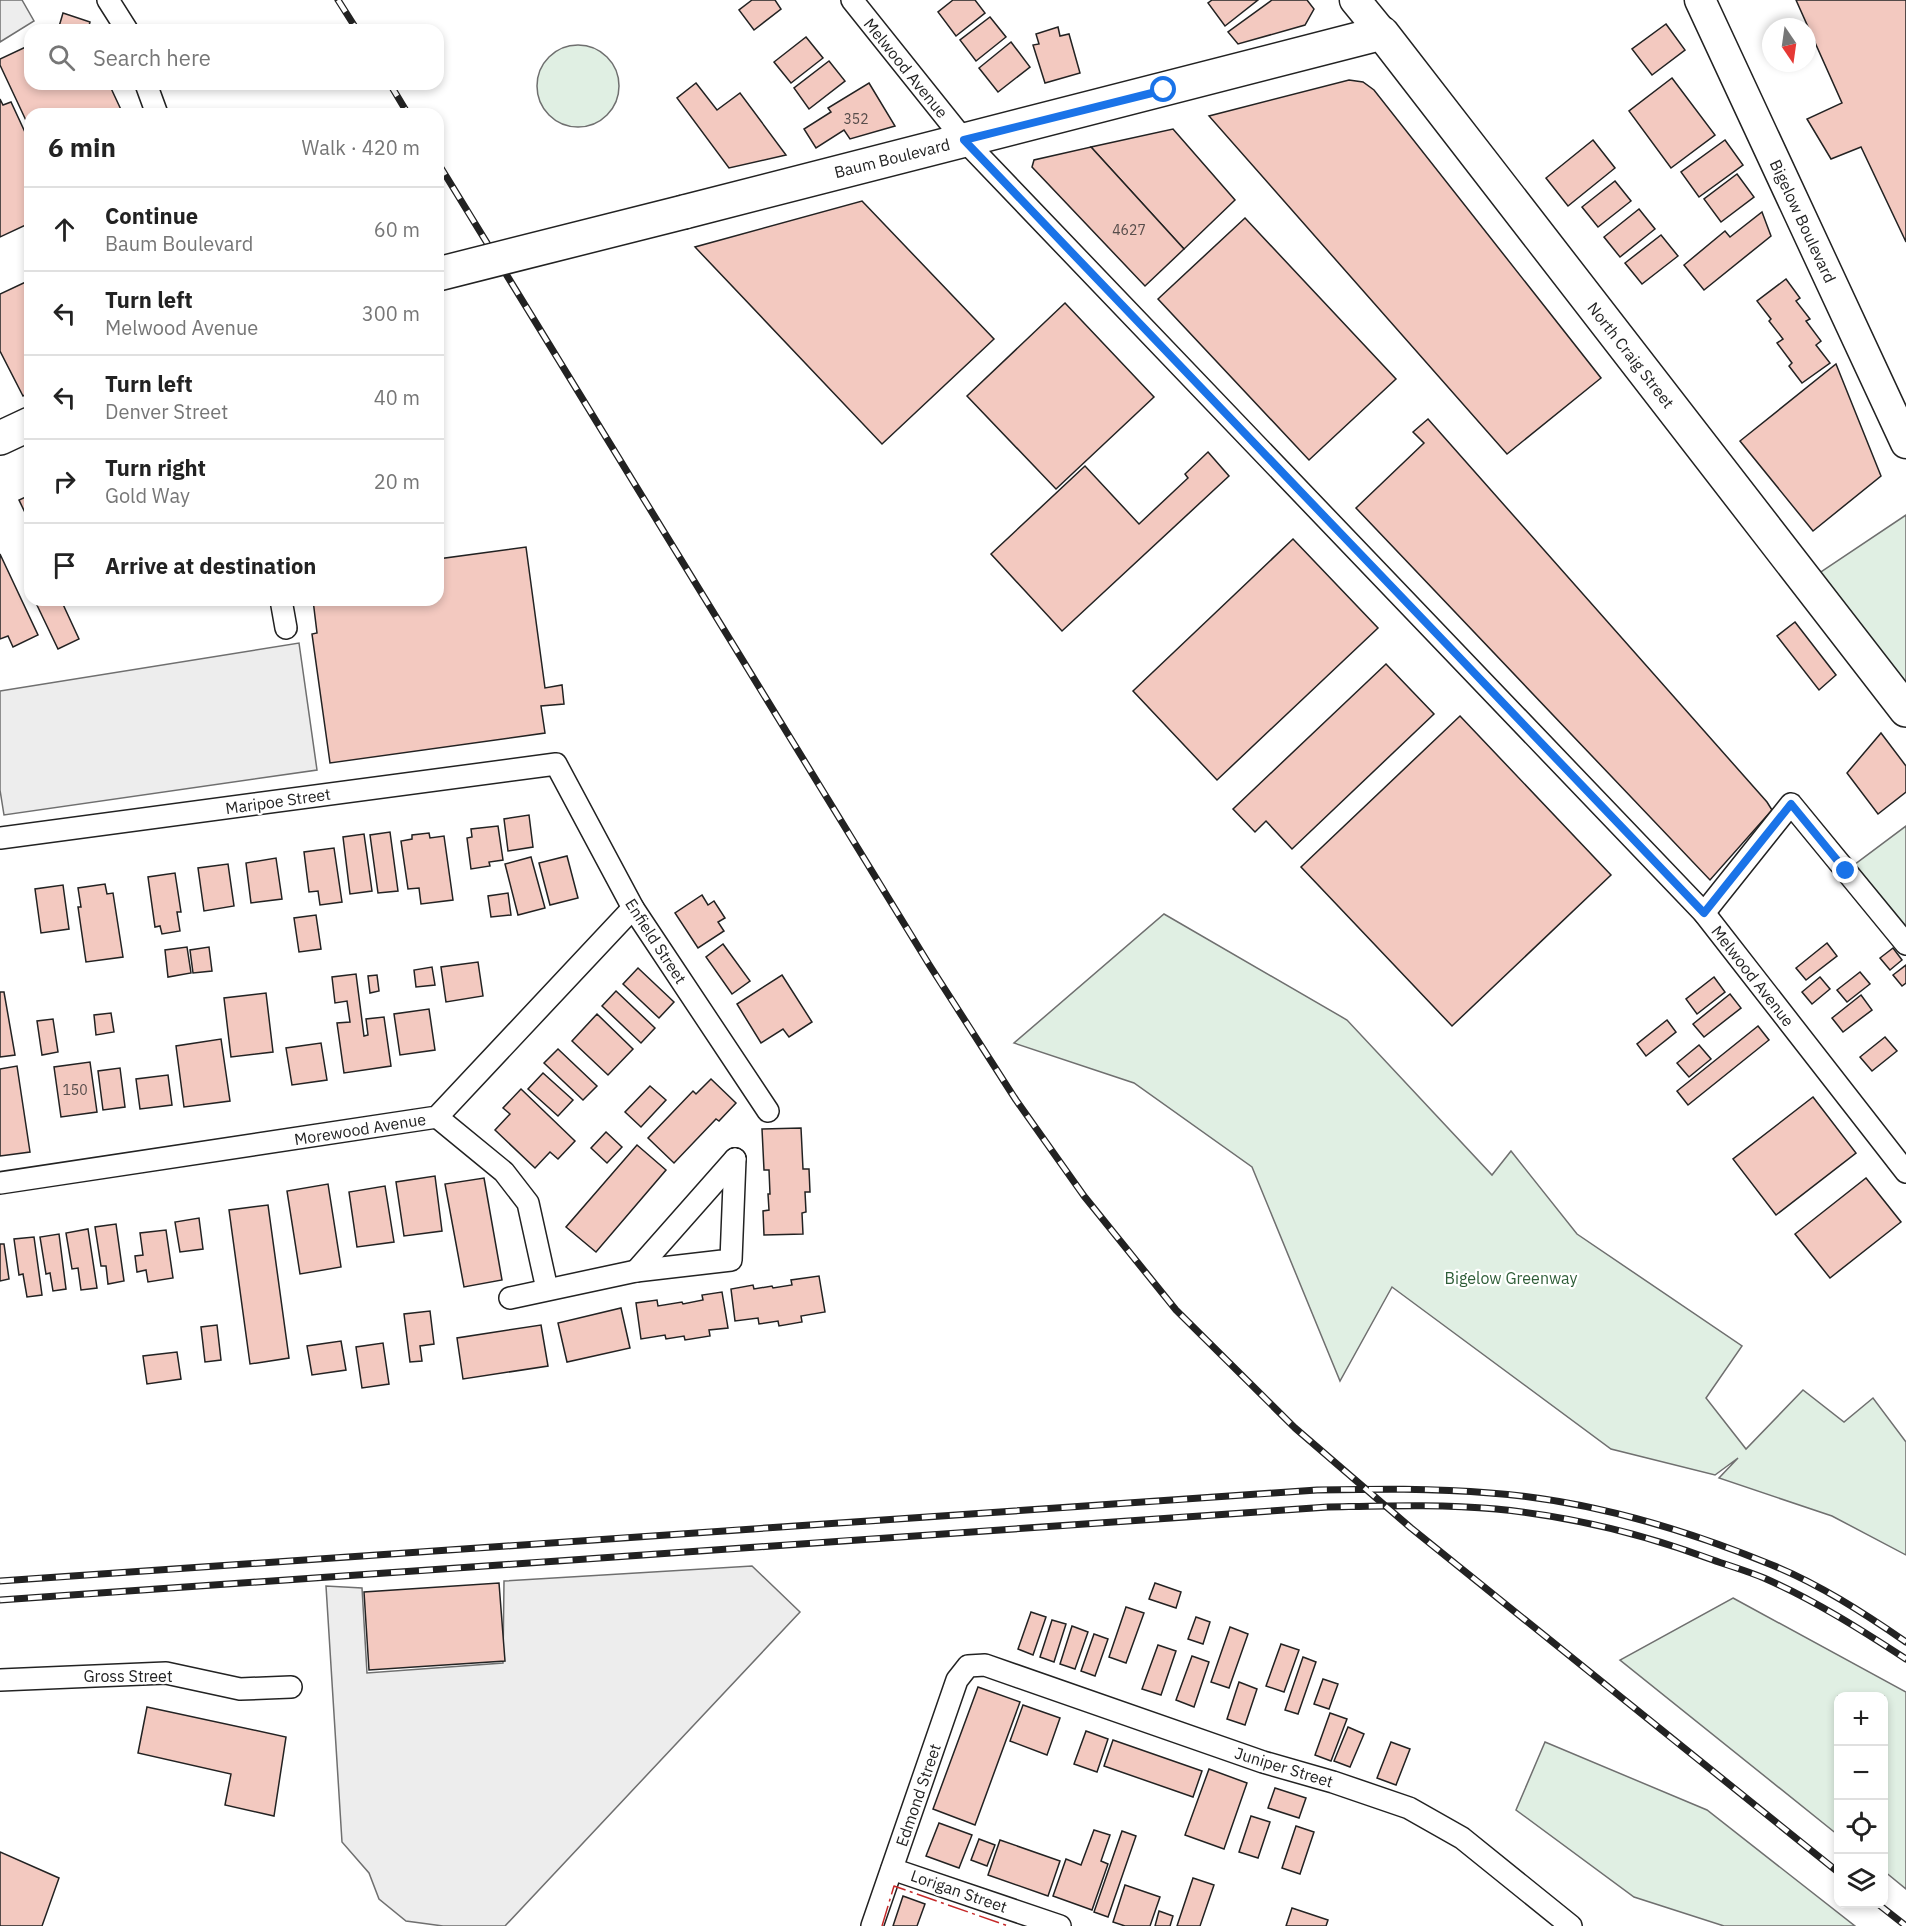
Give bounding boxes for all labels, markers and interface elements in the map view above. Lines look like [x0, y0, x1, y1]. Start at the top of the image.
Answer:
street label: Melwood Avenue [860, 14, 953, 122]
north arrow [1762, 18, 1816, 72]
search box [24, 24, 444, 90]
icon: search [45, 41, 78, 74]
text: Search here [93, 43, 211, 72]
route start [1150, 76, 1176, 102]
house number: 352 [843, 110, 869, 128]
text: 6 min [48, 130, 116, 164]
text: Walk · 420 m [302, 134, 420, 161]
street label: Baum Boulevard [832, 134, 952, 182]
street label: Bigelow Boulevard [1766, 156, 1840, 286]
text: Continue [105, 201, 198, 230]
icon: ahead [48, 213, 81, 246]
text: 60 m [374, 216, 420, 243]
house number: 4627 [1112, 221, 1146, 239]
text: Baum Boulevard [105, 230, 253, 257]
text: Turn left [105, 285, 193, 314]
icon: left [48, 297, 81, 330]
street label: North Craig Street [1583, 298, 1679, 412]
text: 300 m [362, 300, 420, 327]
text: Melwood Avenue [105, 314, 258, 341]
text: Turn left [105, 369, 193, 398]
icon: left [48, 381, 81, 414]
text: 40 m [374, 384, 420, 411]
text: Denver Street [105, 398, 228, 425]
text: Turn right [105, 453, 206, 482]
icon: right [48, 465, 81, 498]
text: 20 m [374, 468, 420, 495]
text: Gold Way [105, 482, 190, 509]
icon: arrive [48, 549, 81, 582]
text: Arrive at destination [105, 551, 316, 580]
street label: Maripoe Street [224, 784, 332, 818]
route end [1832, 857, 1858, 883]
street label: Enfield Street [621, 895, 691, 987]
street label: Melwood Avenue [1707, 922, 1799, 1031]
house number: 150 [62, 1081, 88, 1099]
street label: Morewood Avenue [293, 1109, 427, 1149]
park label: Bigelow Greenway [1445, 1268, 1577, 1288]
street label: Gross Street [83, 1666, 173, 1686]
map controls [1834, 1692, 1888, 1908]
button: + [1834, 1692, 1888, 1746]
street label: Edmond Street [891, 1741, 945, 1849]
street label: Juniper Street [1232, 1743, 1336, 1791]
button: − [1834, 1746, 1888, 1800]
button: locate [1834, 1800, 1888, 1854]
button: layers [1834, 1854, 1888, 1908]
street label: Lorigan Street [908, 1865, 1010, 1917]

